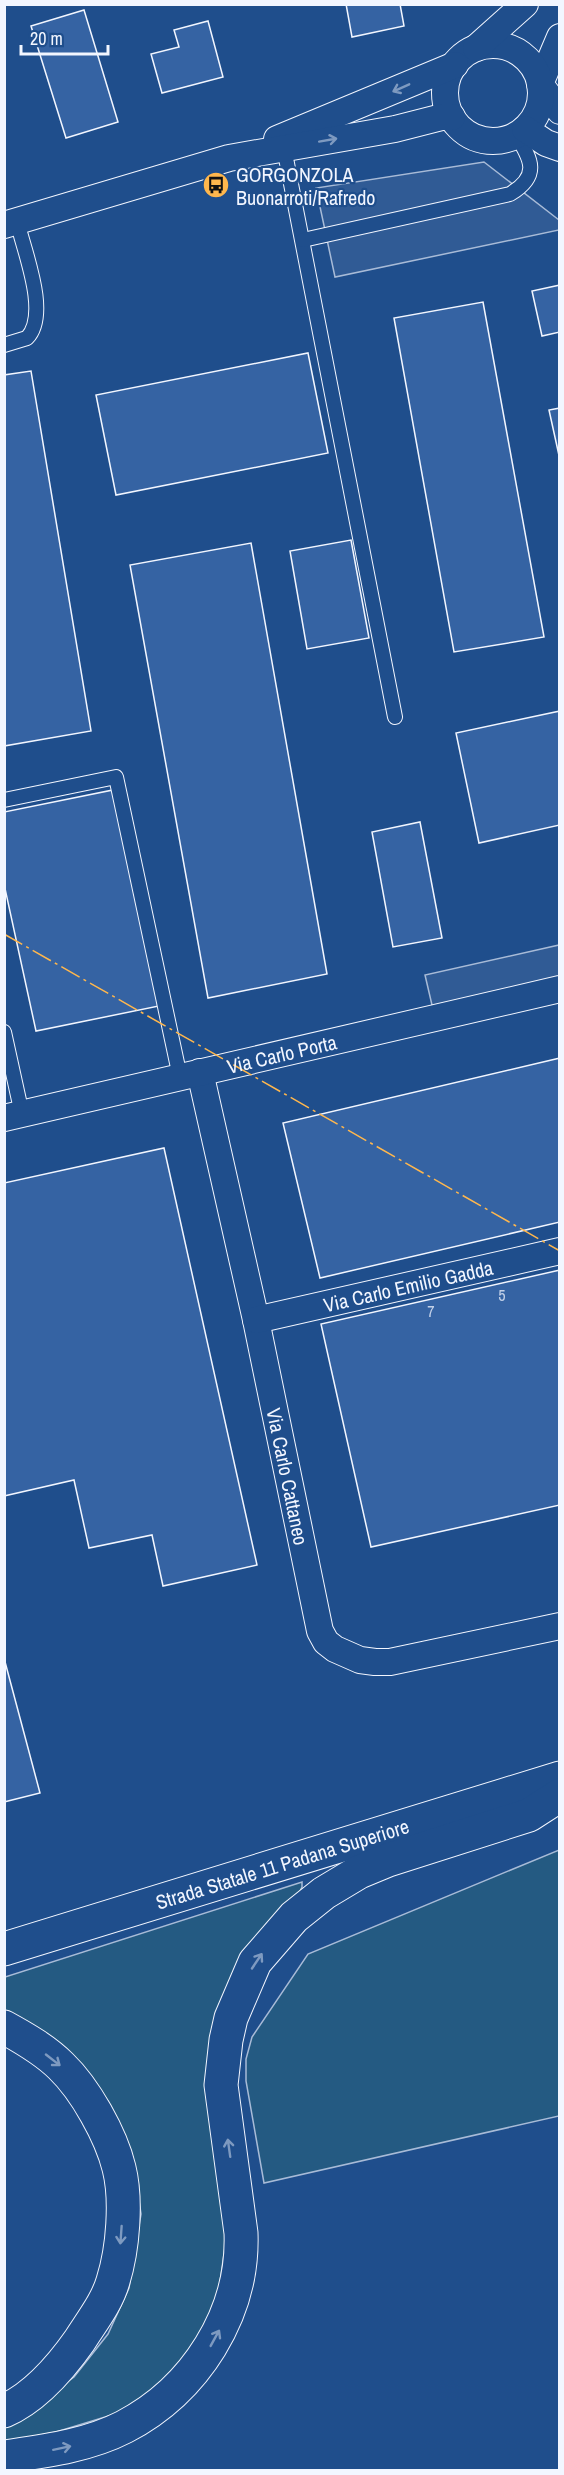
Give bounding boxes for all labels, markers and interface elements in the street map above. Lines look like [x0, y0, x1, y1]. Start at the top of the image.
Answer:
scale bar [21, 18, 108, 56]
text: 20 m [30, 26, 63, 51]
one-way arrow [392, 82, 410, 94]
one-way arrow [318, 134, 338, 145]
place label: GORGONZOLA Buonarroti/Rafredo [236, 161, 375, 211]
bus stop icon: GORGONZOLA Buonarroti/Rafredo [201, 170, 231, 200]
street label: Via Carlo Porta [224, 1028, 339, 1079]
street label: Via Carlo Emilio Gadda [321, 1253, 495, 1318]
house number: 5 [498, 1284, 506, 1306]
house number: 7 [427, 1300, 435, 1322]
street label: Via Carlo Cattaneo [261, 1406, 315, 1547]
street label: Strada Statale 11 Padana Superiore [152, 1812, 412, 1915]
one-way arrow [251, 1953, 263, 1969]
one-way arrow [45, 2053, 61, 2066]
one-way arrow [224, 2139, 235, 2159]
one-way arrow [116, 2224, 127, 2244]
one-way arrow [210, 2329, 221, 2347]
one-way arrow [52, 2441, 71, 2453]

